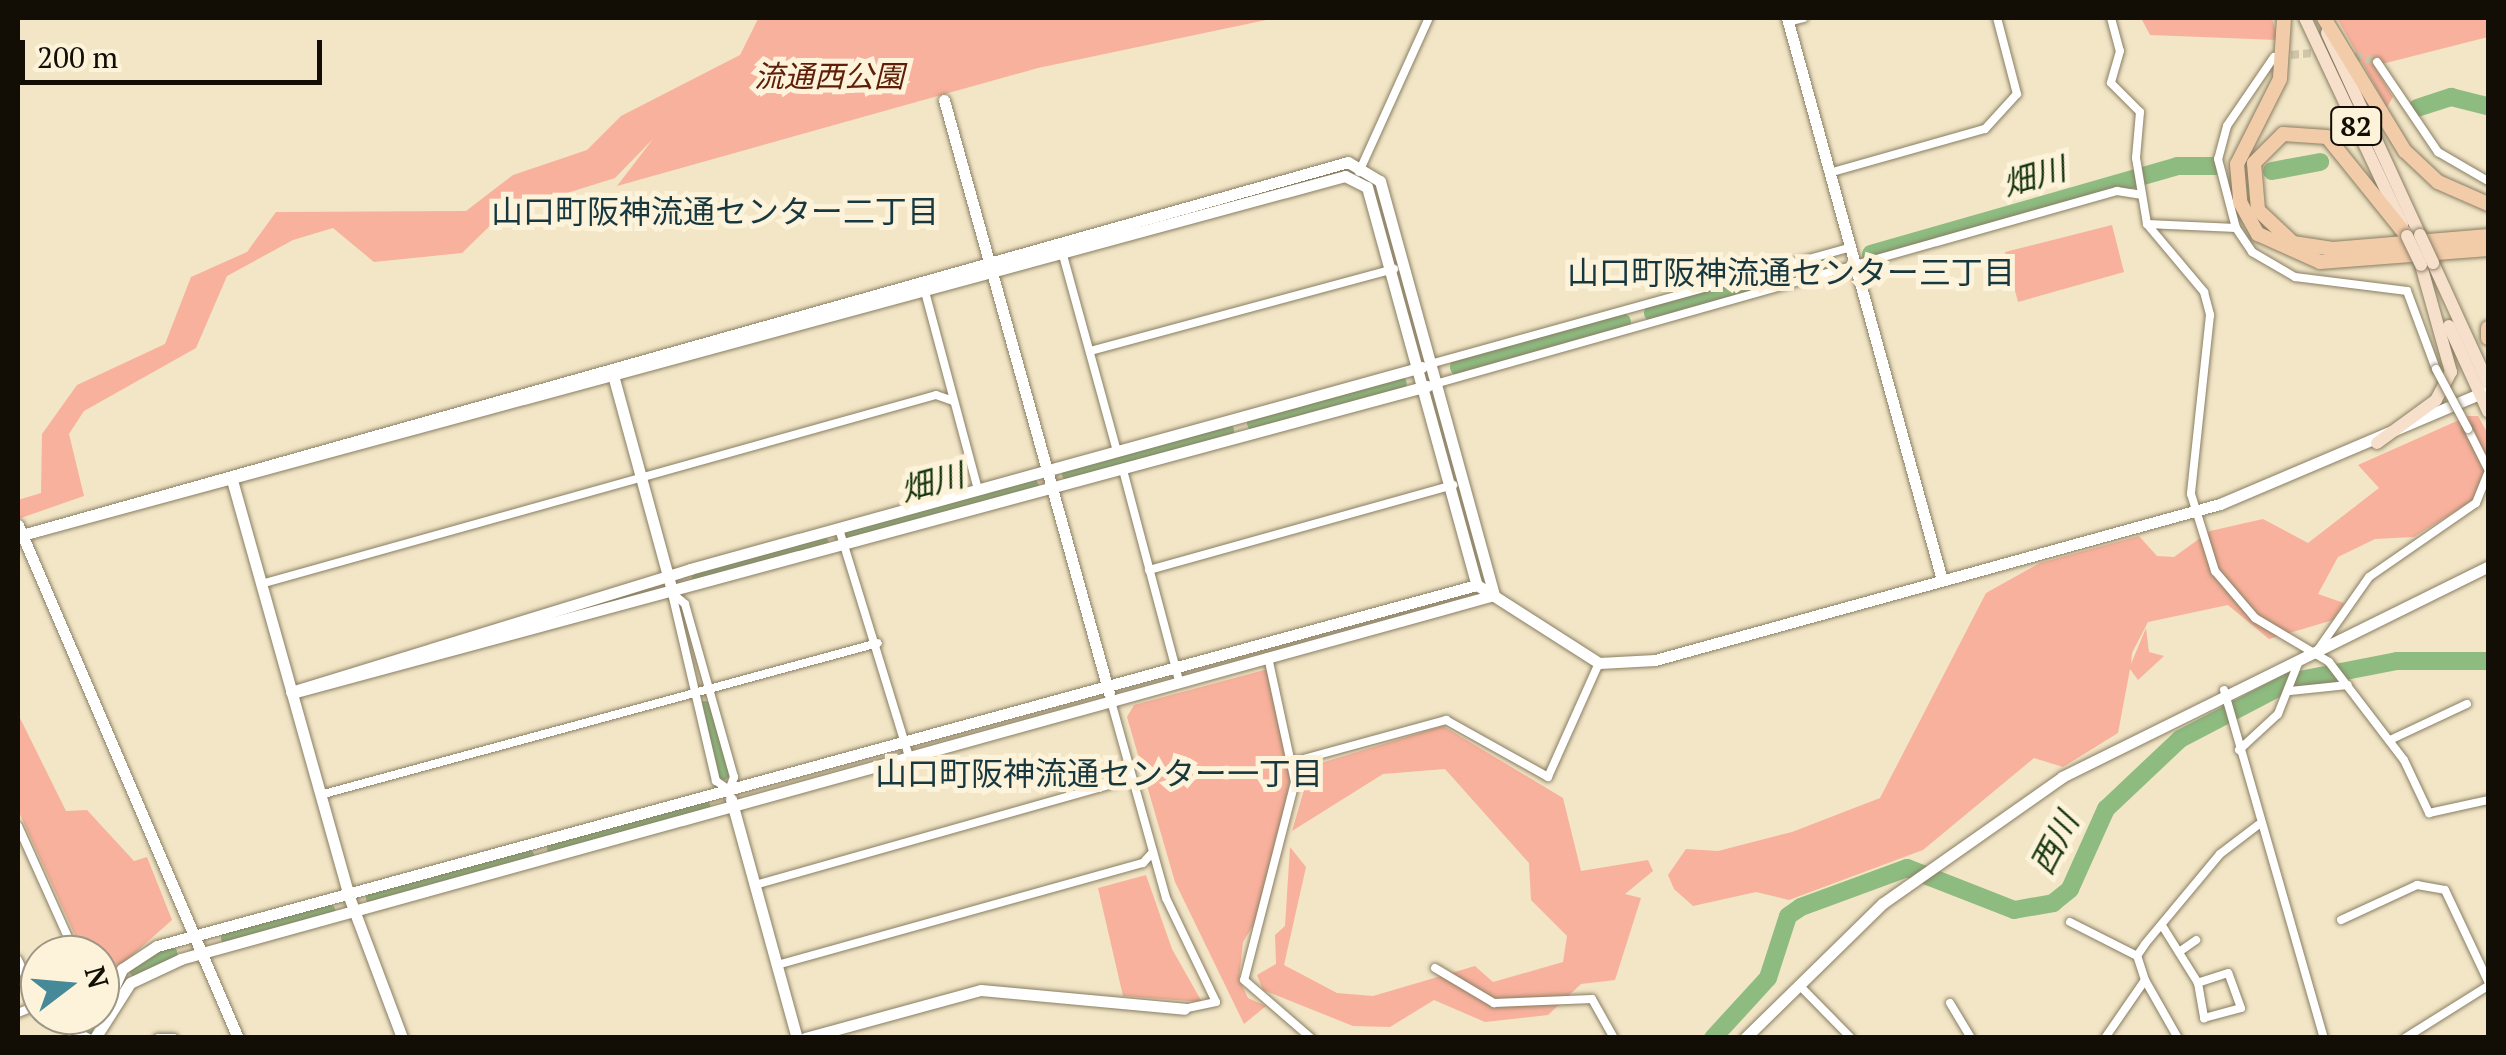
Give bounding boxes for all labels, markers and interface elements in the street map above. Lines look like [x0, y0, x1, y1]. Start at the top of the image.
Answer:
scale bar [25, 20, 328, 82]
text: 200 m [37, 37, 118, 77]
park label: 流通西公園 [754, 58, 904, 94]
road number: 82 [2328, 103, 2384, 149]
water label: 畑川 [1998, 149, 2070, 203]
district label: 山口町阪神流通センター二丁目 [491, 192, 939, 230]
district label: 山口町阪神流通センター三丁目 [1567, 253, 2015, 291]
water label: 畑川 [896, 455, 968, 509]
district label: 山口町阪神流通センター一丁目 [875, 754, 1323, 792]
water label: 西川 [2022, 806, 2086, 880]
north arrow [20, 935, 120, 1035]
text: N [77, 962, 118, 992]

